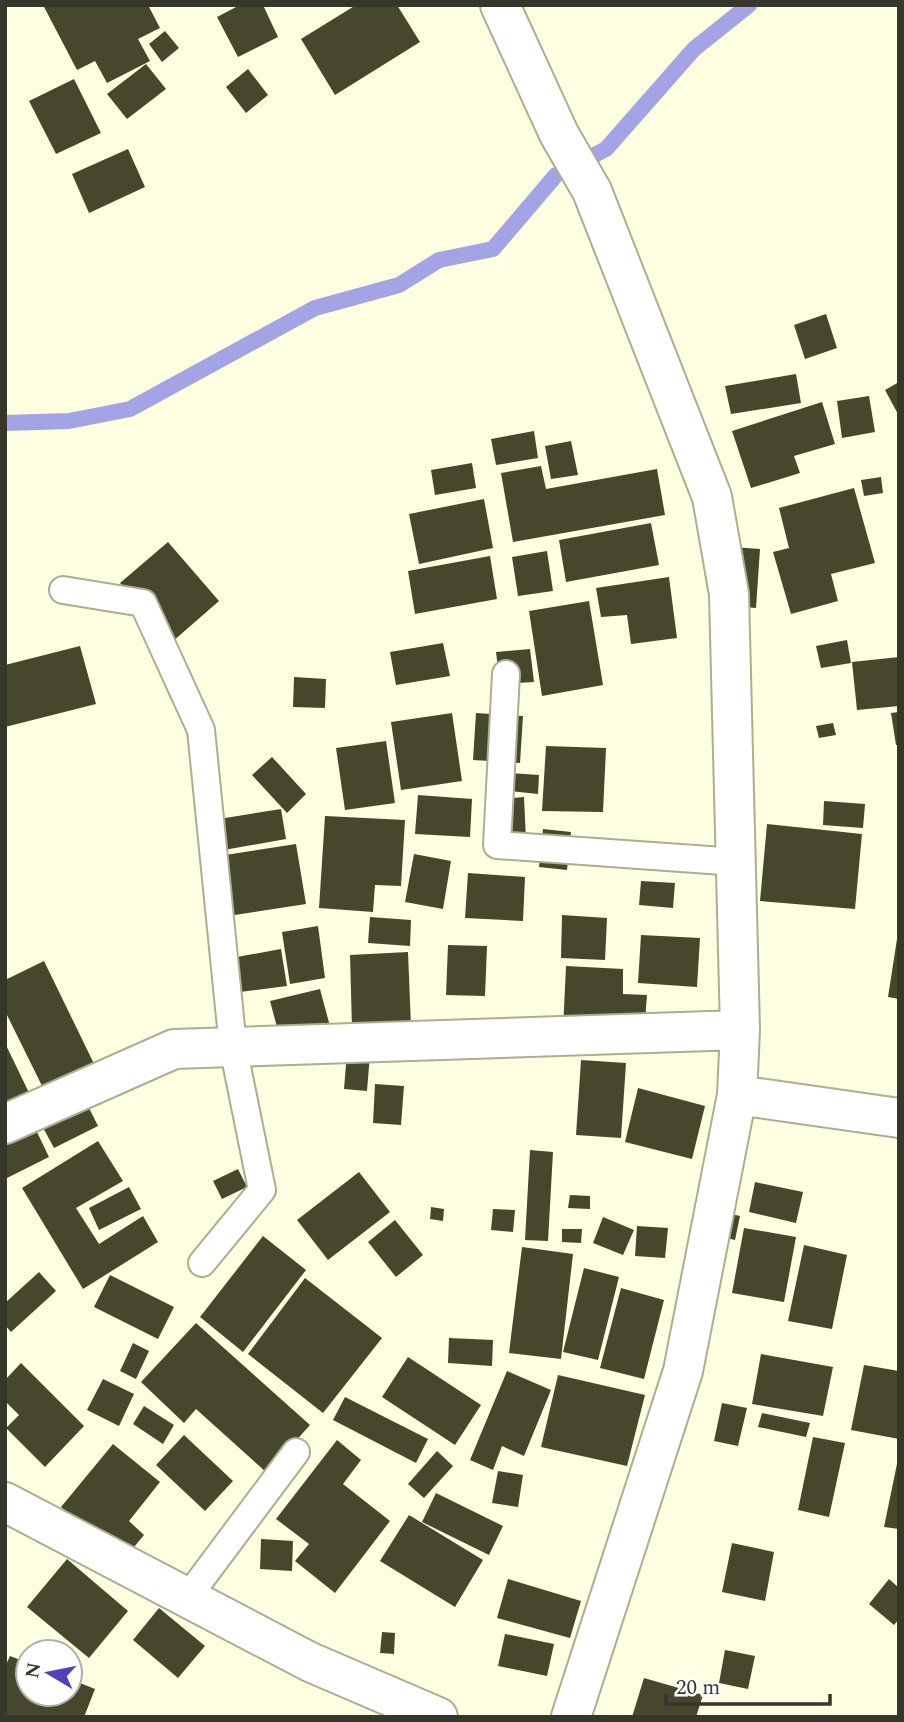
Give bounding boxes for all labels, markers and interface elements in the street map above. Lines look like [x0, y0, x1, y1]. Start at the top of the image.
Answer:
north arrow [14, 1638, 84, 1708]
text: N [18, 1660, 49, 1680]
scale bar [666, 1662, 830, 1706]
text: 20 m [676, 1672, 720, 1704]

